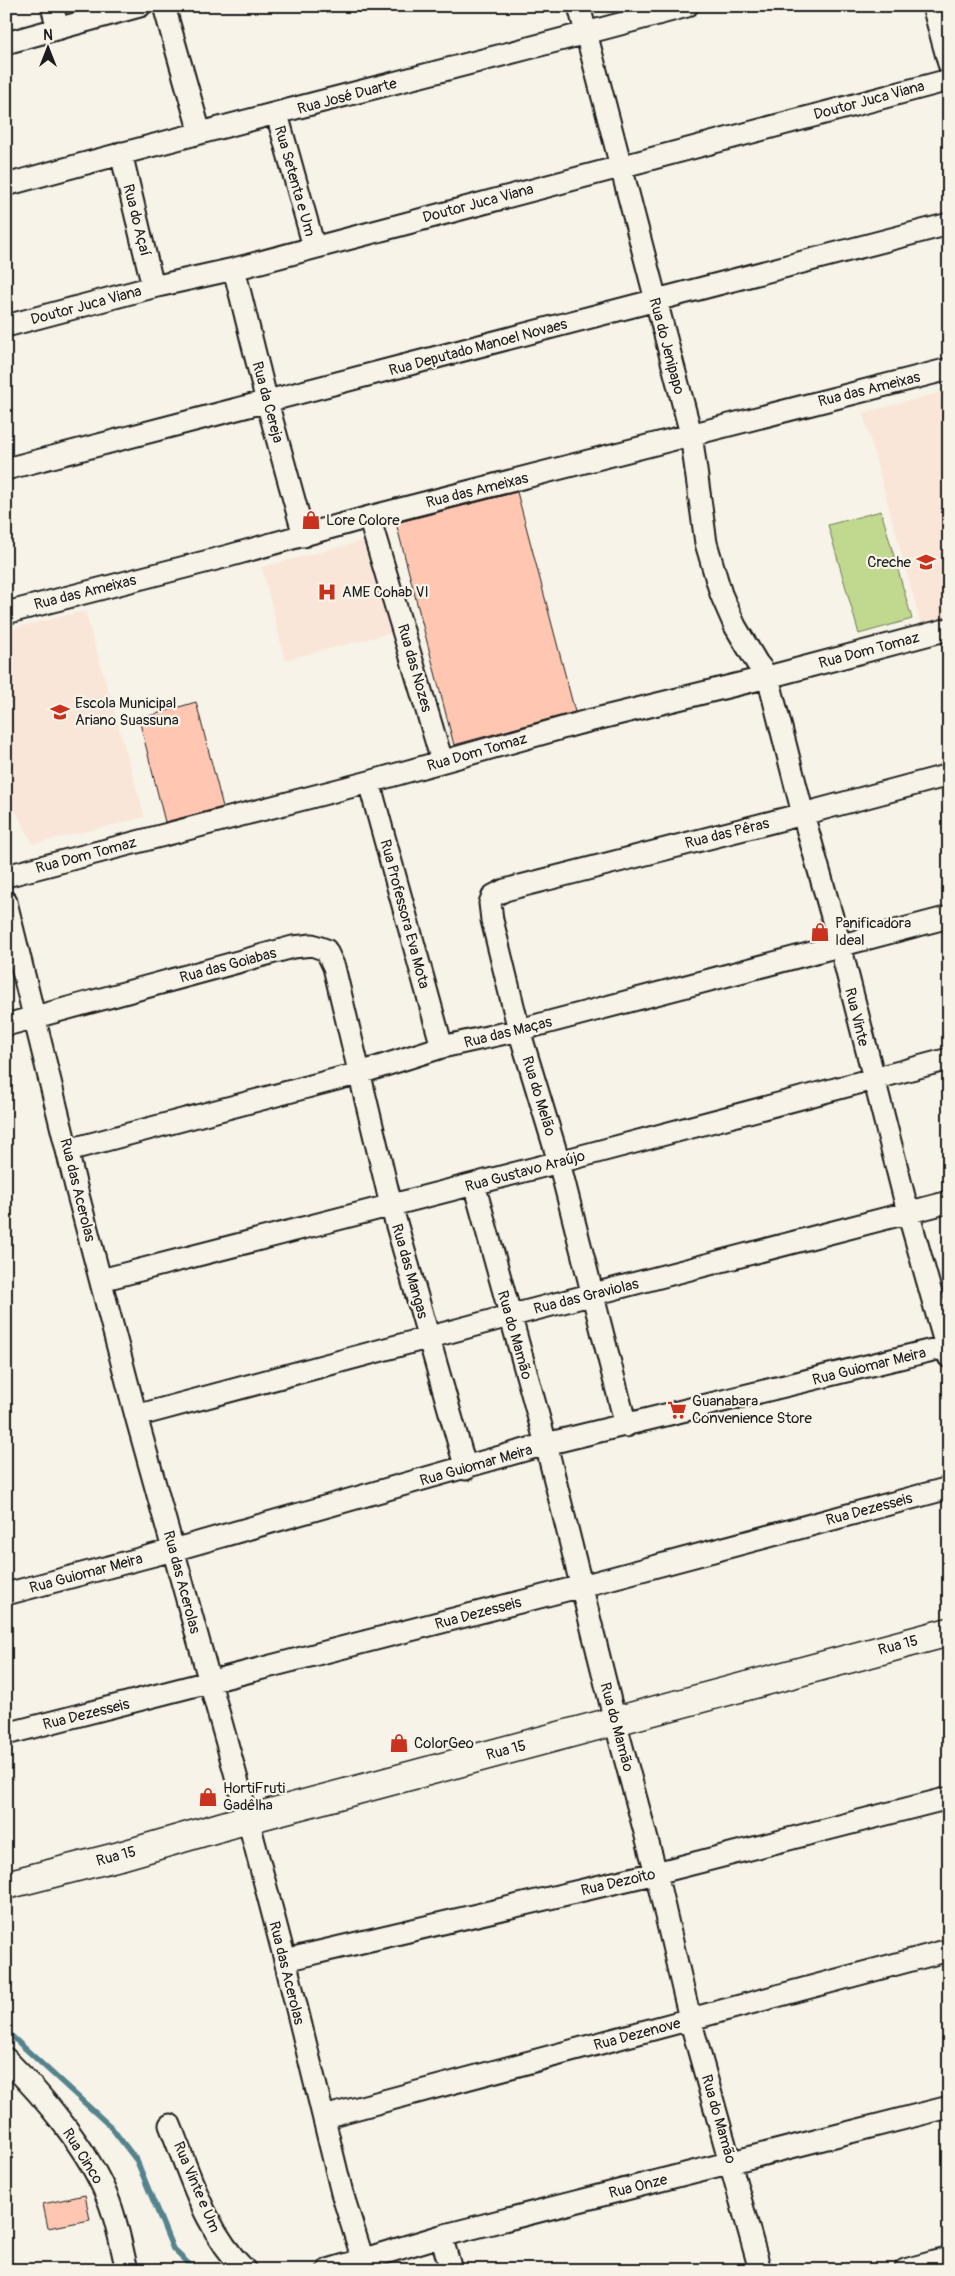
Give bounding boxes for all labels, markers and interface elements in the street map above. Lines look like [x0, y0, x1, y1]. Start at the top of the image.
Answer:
north arrow [22, 22, 72, 72]
text: N [43, 27, 53, 44]
street label: Rua José Duarte [295, 74, 399, 119]
street label: Doutor Juca Viana [812, 77, 927, 124]
street label: Rua Setenta e Um [270, 124, 319, 239]
street label: Doutor Juca Viana [421, 180, 536, 227]
street label: Rua do Açaí [118, 182, 155, 258]
street label: Doutor Juca Viana [29, 282, 144, 329]
street label: Rua do Jenipapo [644, 296, 689, 397]
street label: Rua Deputado Manoel Novaes [387, 314, 570, 380]
street label: Rua da Cereja [248, 359, 288, 445]
street label: Rua das Ameixas [816, 368, 923, 411]
street label: Rua das Ameixas [424, 469, 531, 512]
shop icon: Lore Colore [300, 509, 322, 531]
place label: Lore Colore [326, 511, 400, 530]
school or university icon: Creche [915, 551, 937, 573]
place label: Creche [867, 553, 912, 572]
street label: Rua das Ameixas [32, 571, 139, 614]
hospital icon: AME Cohab VI [316, 581, 338, 603]
place label: AME Cohab VI [342, 583, 429, 602]
street label: Rua das Nozes [393, 622, 436, 715]
street label: Rua Dom Tomaz [817, 628, 922, 673]
place label: Escola Municipal Ariano Suassuna [75, 694, 179, 730]
school or university icon: Escola Municipal Ariano Suassuna [49, 701, 71, 723]
street label: Rua Dom Tomaz [425, 729, 530, 776]
street label: Rua das Pêras [683, 814, 771, 853]
street label: Rua Dom Tomaz [34, 833, 139, 878]
street label: Rua Professora Eva Mota [375, 837, 434, 991]
place label: Panificadora Ideal [835, 914, 911, 950]
shop icon: Panificadora Ideal [809, 921, 831, 943]
street label: Rua das Goiabas [178, 943, 279, 988]
street label: Rua Vinte [840, 986, 873, 1049]
street label: Rua das Maças [462, 1012, 554, 1053]
street label: Rua do Melão [517, 1054, 560, 1138]
street label: Rua das Acerolas [55, 1136, 100, 1244]
street label: Rua Gustavo Araújo [463, 1146, 587, 1197]
street label: Rua das Mangas [387, 1222, 432, 1321]
street label: Rua das Graviolas [532, 1274, 641, 1319]
street label: Rua do Mamão [493, 1288, 536, 1382]
street label: Rua Guiomar Meira [810, 1343, 928, 1390]
place label: Guanabara Convenience Store [692, 1392, 812, 1428]
supermarket icon: Guanabara Convenience Store [666, 1399, 688, 1421]
street label: Rua Guiomar Meira [418, 1440, 535, 1491]
street label: Rua Dezesseis [824, 1489, 915, 1530]
street label: Rua das Acerolas [159, 1529, 204, 1636]
street label: Rua Guiomar Meira [27, 1549, 145, 1598]
street label: Rua Dezesseis [433, 1593, 524, 1634]
street label: Rua 15 [876, 1631, 920, 1660]
street label: Rua do Mamão [595, 1680, 638, 1774]
street label: Rua Dezesseis [41, 1694, 132, 1734]
shop icon: ColorGeo [388, 1732, 410, 1754]
place label: ColorGeo [414, 1734, 474, 1753]
street label: Rua 15 [484, 1736, 528, 1765]
place label: HortiFruti Gadêlha [223, 1779, 286, 1815]
shop icon: HortiFruti Gadêlha [197, 1786, 219, 1808]
street label: Rua 15 [94, 1842, 138, 1871]
street label: Rua Dezoito [579, 1865, 657, 1900]
street label: Rua das Acerolas [264, 1919, 309, 2027]
street label: Rua Dezenove [592, 2014, 683, 2055]
street label: Rua do Mamão [697, 2072, 740, 2166]
street label: Rua Cinco [58, 2125, 107, 2188]
street label: Rua Vinte e Um [169, 2139, 224, 2236]
street label: Rua Onze [607, 2170, 670, 2203]

